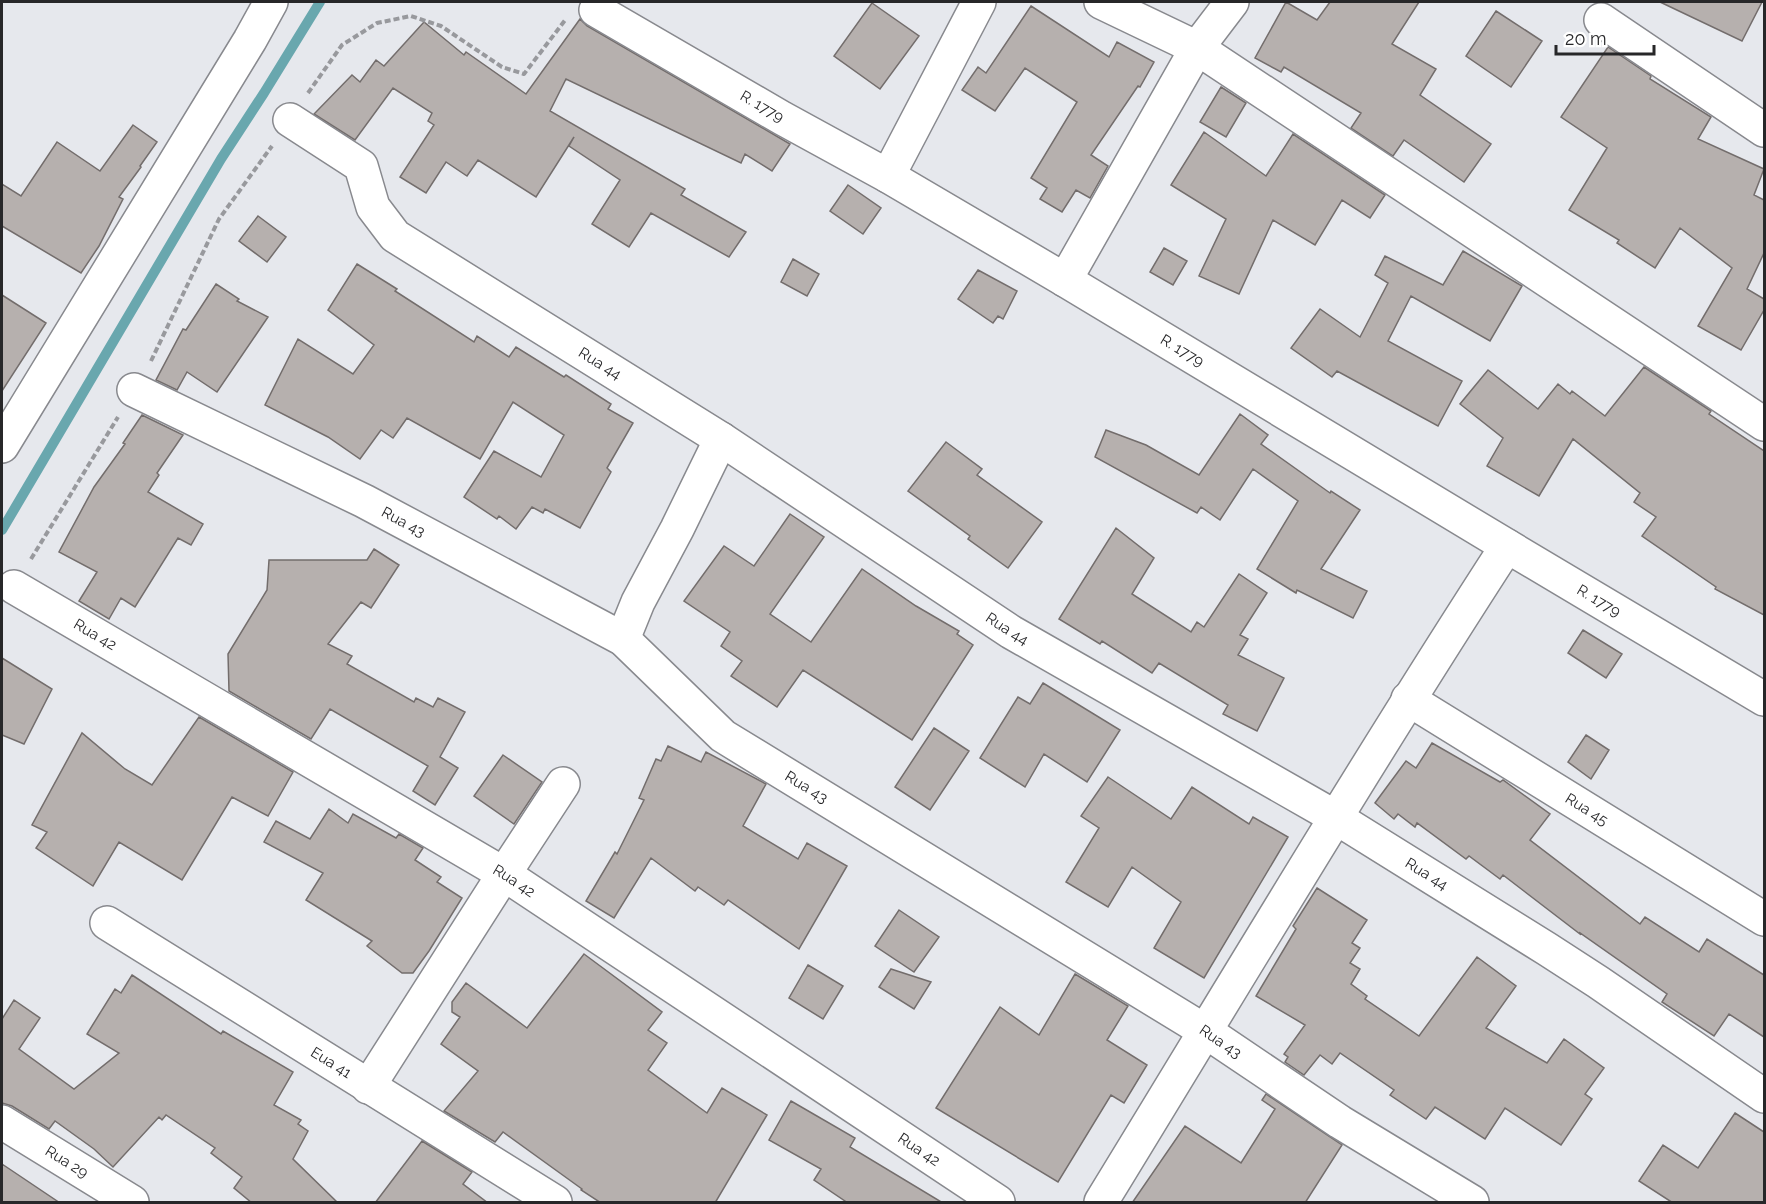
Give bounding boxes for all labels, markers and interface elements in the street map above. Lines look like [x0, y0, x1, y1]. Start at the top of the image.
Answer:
scale bar [1556, 18, 1654, 56]
text: 20 m [1565, 28, 1607, 49]
street label: R. 1779 [737, 87, 787, 126]
street label: R. 1779 [1157, 331, 1207, 371]
street label: Rua 44 [575, 343, 625, 384]
street label: Rua 43 [378, 503, 428, 541]
street label: R. 1779 [1574, 581, 1624, 621]
street label: Rua 44 [982, 609, 1031, 649]
street label: Rua 42 [70, 615, 120, 654]
street label: Rua 43 [782, 767, 831, 807]
street label: Rua 45 [1562, 789, 1611, 829]
street label: Rua 44 [1402, 854, 1451, 894]
street label: Rua 42 [490, 861, 539, 901]
street label: Rua 43 [1196, 1021, 1245, 1062]
street label: Eua 41 [307, 1043, 355, 1082]
street label: Rua 42 [895, 1129, 944, 1170]
street label: Rua 29 [42, 1142, 92, 1182]

